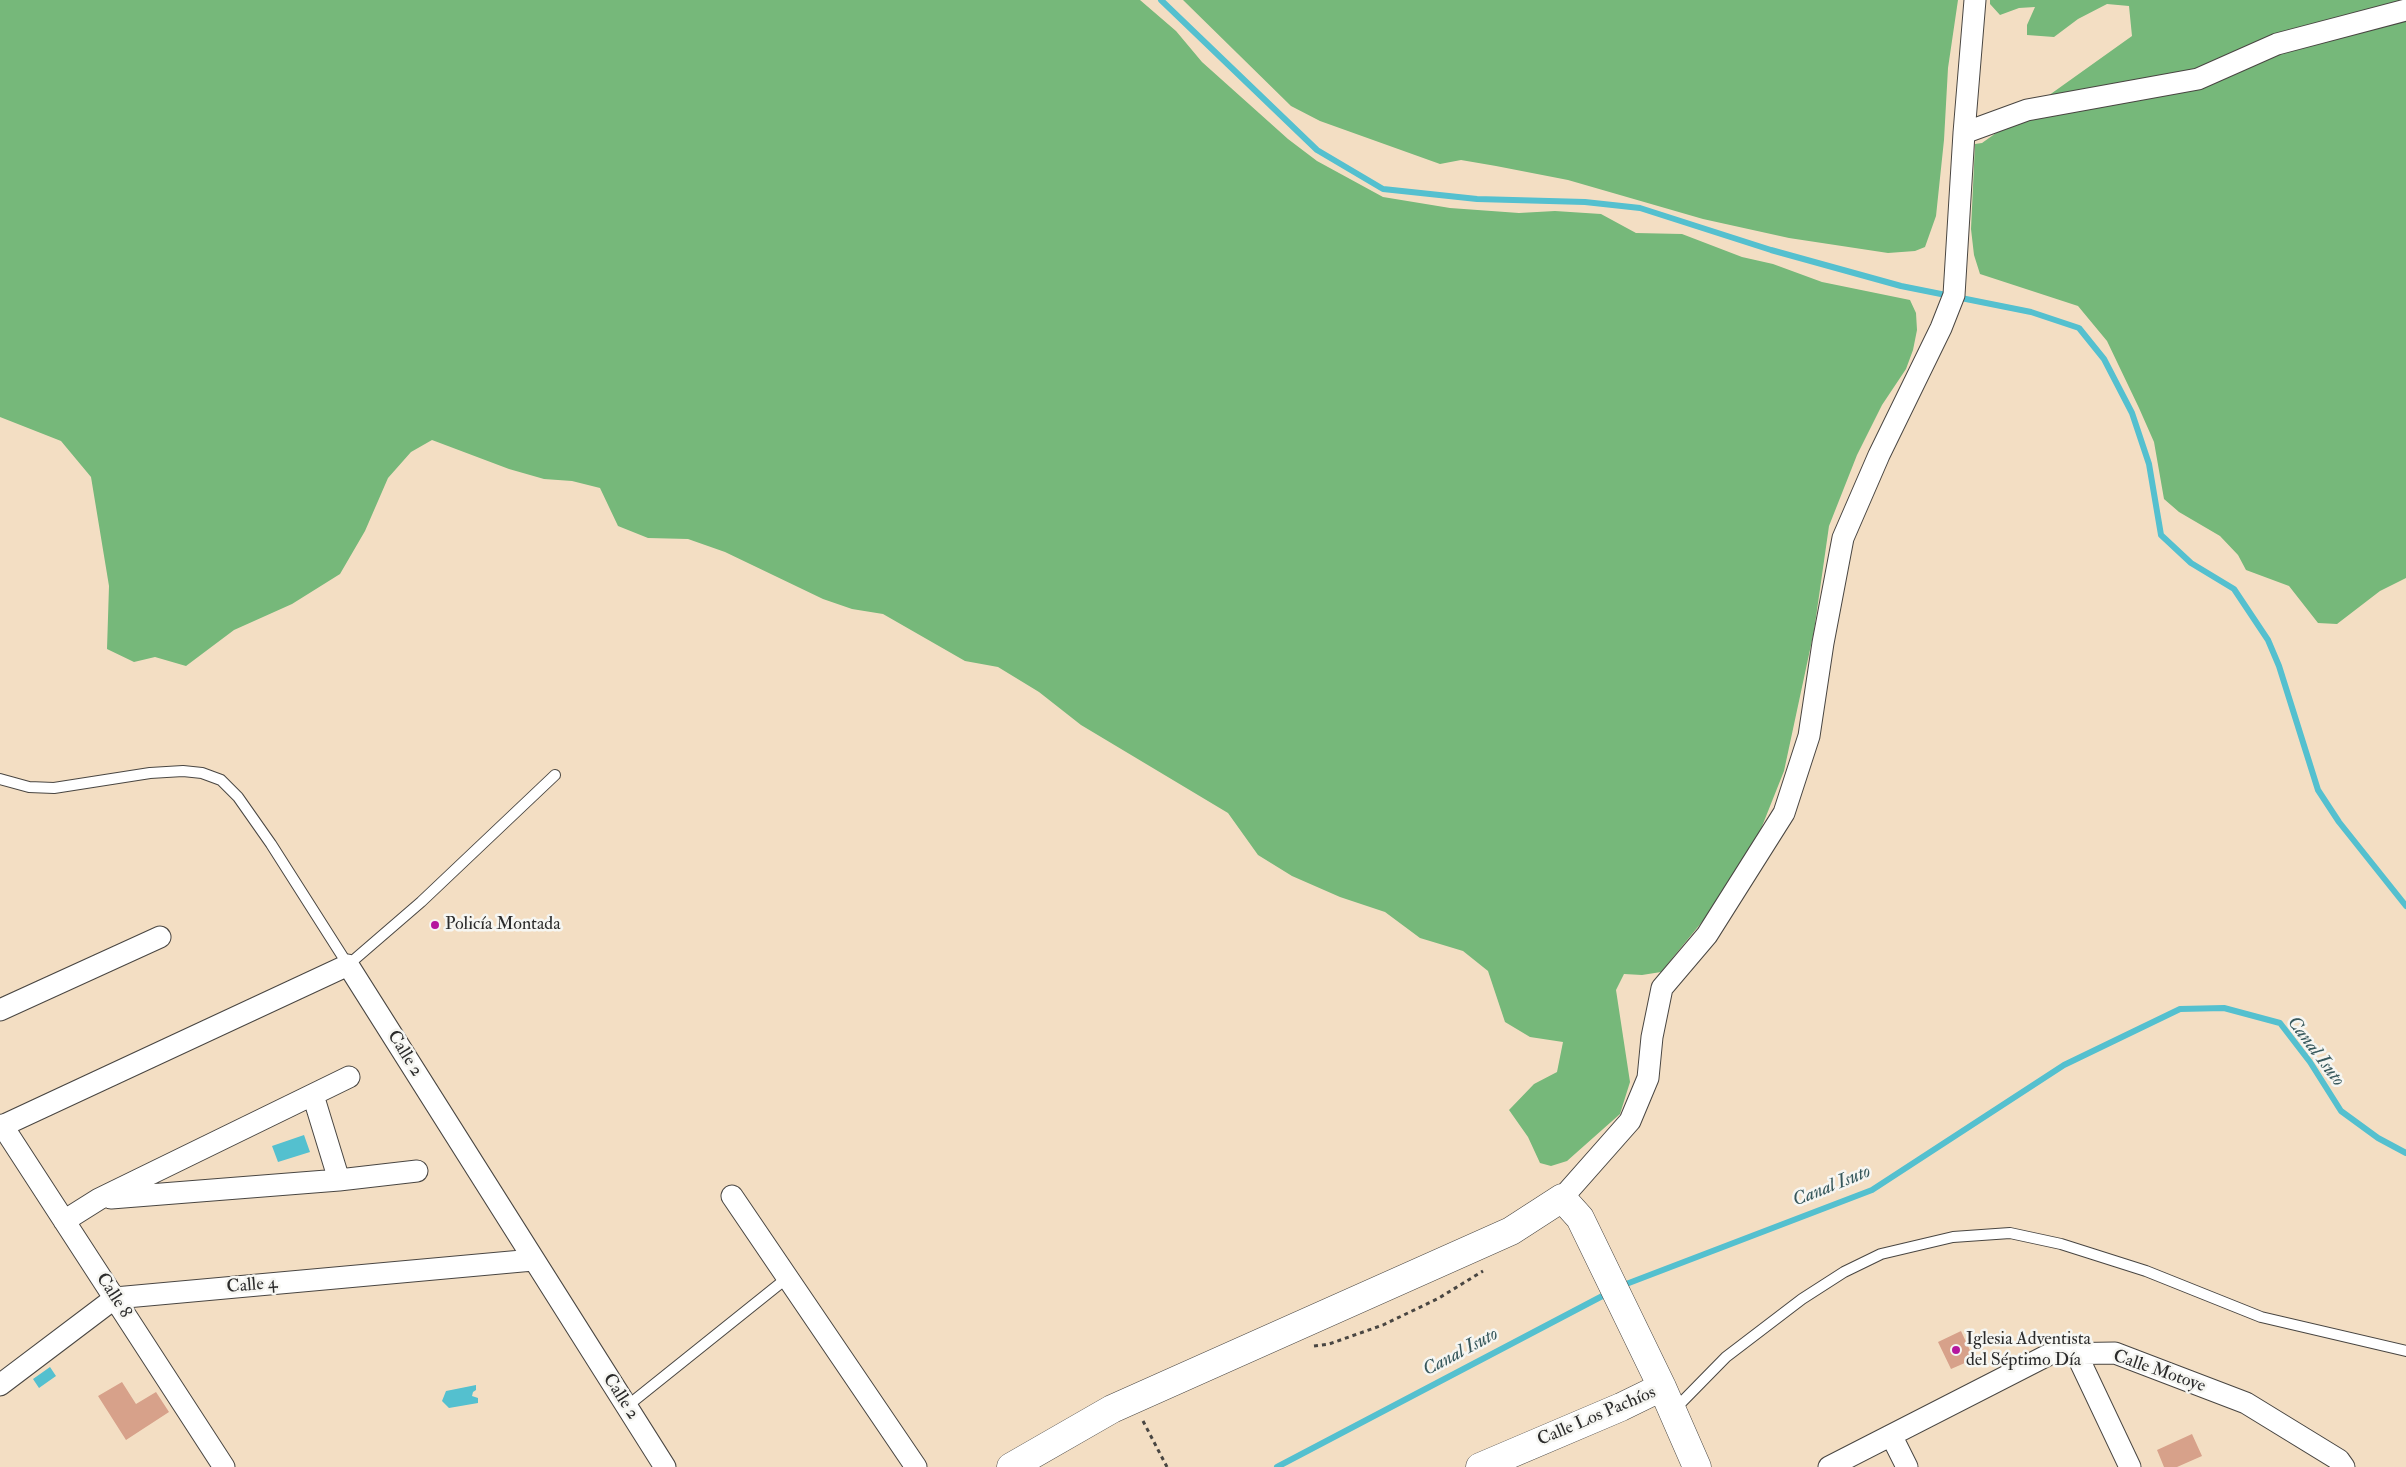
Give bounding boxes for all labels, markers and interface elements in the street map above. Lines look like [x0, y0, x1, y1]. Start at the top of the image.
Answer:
place label: Policía Montada [445, 914, 561, 936]
marker: Policía Montada [429, 919, 441, 931]
water label: Canal Isuto [2281, 1012, 2349, 1092]
street label: Calle 2 [382, 1027, 426, 1081]
water label: Canal Isuto [1790, 1161, 1874, 1213]
street label: Calle 8 [90, 1269, 136, 1323]
street label: Calle 4 [226, 1273, 278, 1299]
water label: Canal Isuto [1419, 1324, 1503, 1382]
place label: Iglesia Adventista del Séptimo Día [1966, 1329, 2091, 1372]
marker: Iglesia Adventista del Séptimo Día [1950, 1344, 1962, 1356]
street label: Calle Motoye [2110, 1346, 2208, 1398]
street label: Calle 2 [597, 1370, 643, 1424]
street label: Calle Los Pachíos [1535, 1382, 1659, 1452]

